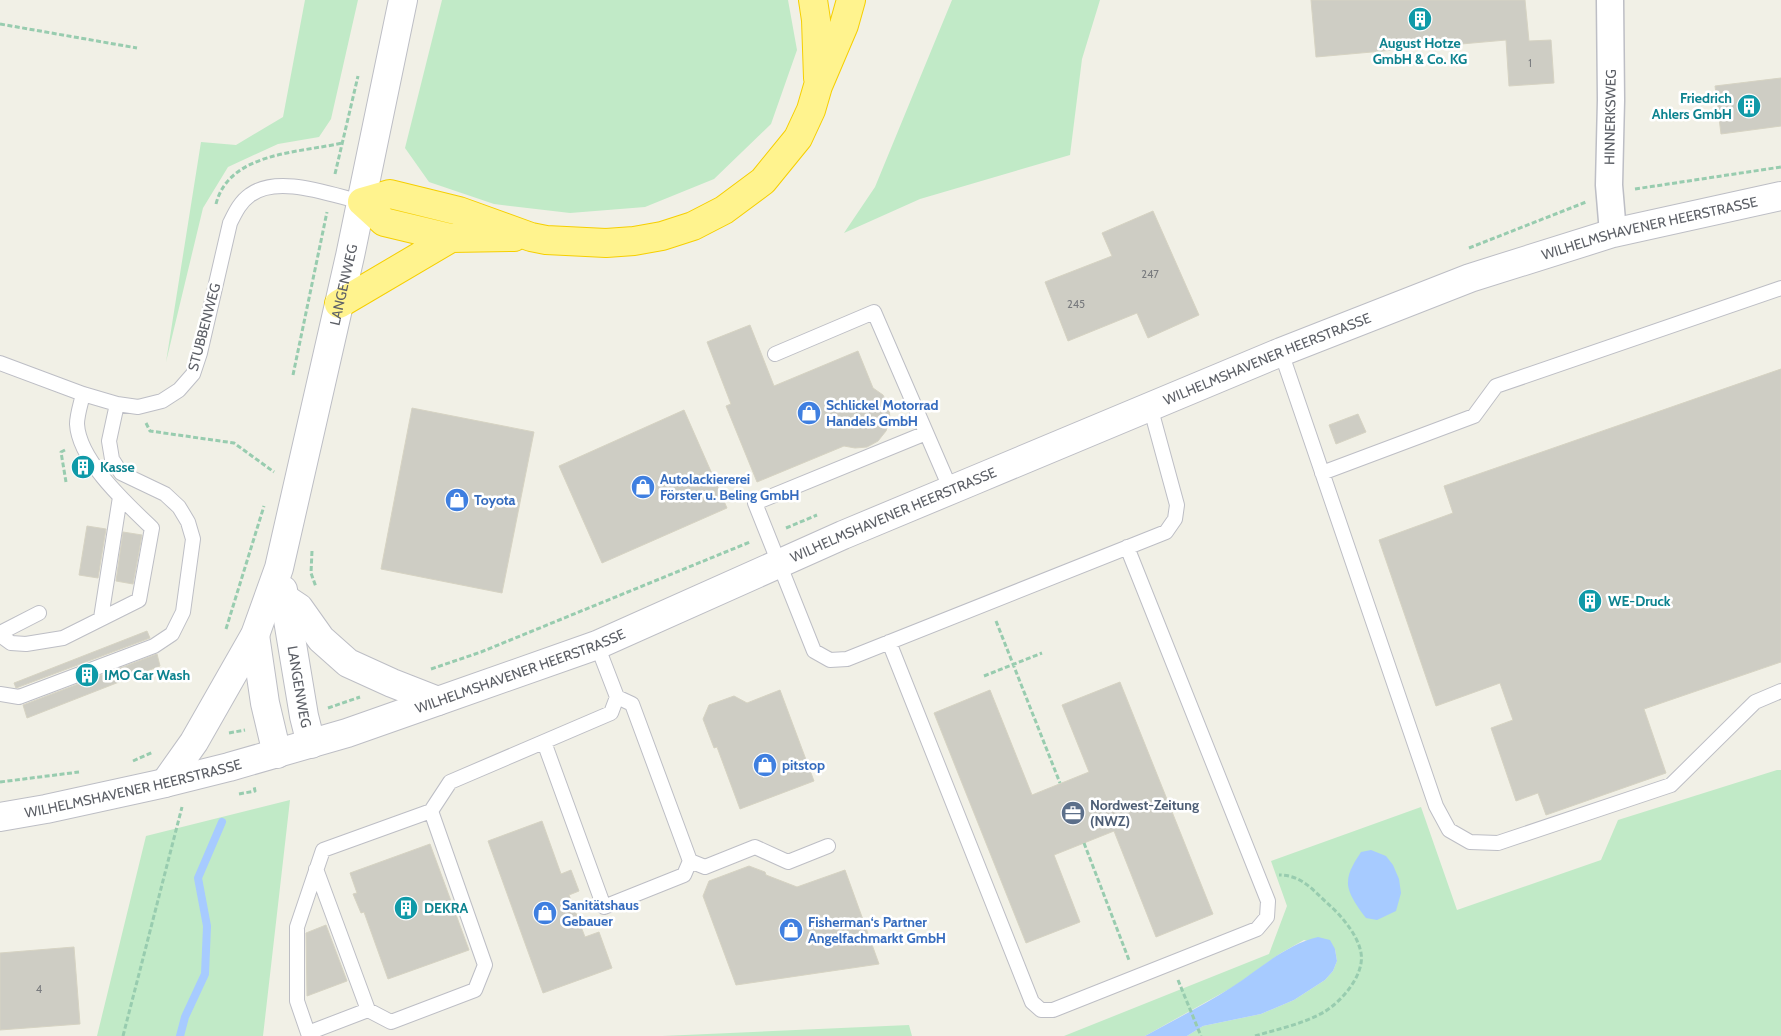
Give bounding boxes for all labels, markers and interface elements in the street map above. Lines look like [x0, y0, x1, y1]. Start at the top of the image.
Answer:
building icon: August Hotze GmbH & Co. KG [1407, 6, 1433, 32]
place label: August Hotze GmbH & Co. KG [1373, 34, 1467, 68]
house number: 1 [1528, 56, 1532, 70]
street label: HINNERKSWEG [1600, 69, 1620, 165]
place label: Friedrich Ahlers GmbH [1652, 89, 1732, 123]
building icon: Friedrich Ahlers GmbH [1736, 93, 1762, 119]
street label: WILHELMSHAVENER HEERSTRASSE [1539, 192, 1759, 264]
street label: LANGENWEG [325, 243, 361, 327]
house number: 247 [1141, 267, 1159, 281]
street label: STUBBENWEG [184, 281, 224, 373]
house number: 245 [1067, 297, 1085, 311]
street label: WILHELMSHAVENER HEERSTRASSE [1161, 309, 1374, 409]
place label: Schlickel Motorrad Handels GmbH [826, 396, 938, 430]
shop icon: Schlickel Motorrad Handels GmbH [796, 400, 822, 426]
building icon: Kasse [70, 454, 96, 480]
place label: Kasse [100, 458, 135, 476]
street label: WILHELMSHAVENER HEERSTRASSE [787, 463, 999, 566]
place label: Autolackiererei Förster u. Beling GmbH [660, 470, 799, 504]
shop icon: Autolackiererei Förster u. Beling GmbH [630, 474, 656, 500]
shop icon: Toyota [444, 487, 470, 513]
place label: Toyota [474, 491, 516, 509]
building icon: WE-Druck [1577, 588, 1603, 614]
place label: WE-Druck [1608, 592, 1671, 610]
street label: WILHELMSHAVENER HEERSTRASSE [413, 625, 628, 717]
street label: LANGENWEG [283, 644, 316, 730]
building icon: IMO Car Wash [74, 662, 100, 688]
place label: IMO Car Wash [104, 666, 190, 684]
shop icon: pitstop [752, 752, 778, 778]
street label: WILHELMSHAVENER HEERSTRASSE [23, 755, 244, 822]
place label: pitstop [782, 756, 825, 774]
place label: Nordwest-Zeitung (NWZ) [1090, 796, 1199, 830]
office icon: Nordwest-Zeitung (NWZ) [1060, 800, 1086, 826]
building icon: DEKRA [393, 895, 419, 921]
place label: Sanitätshaus Gebauer [562, 896, 639, 930]
place label: DEKRA [424, 899, 469, 917]
shop icon: Sanitätshaus Gebauer [532, 900, 558, 926]
place label: Fisherman‘s Partner Angelfachmarkt GmbH [808, 913, 946, 947]
shop icon: Fisherman‘s Partner Angelfachmarkt GmbH [778, 917, 804, 943]
house number: 4 [36, 982, 43, 996]

